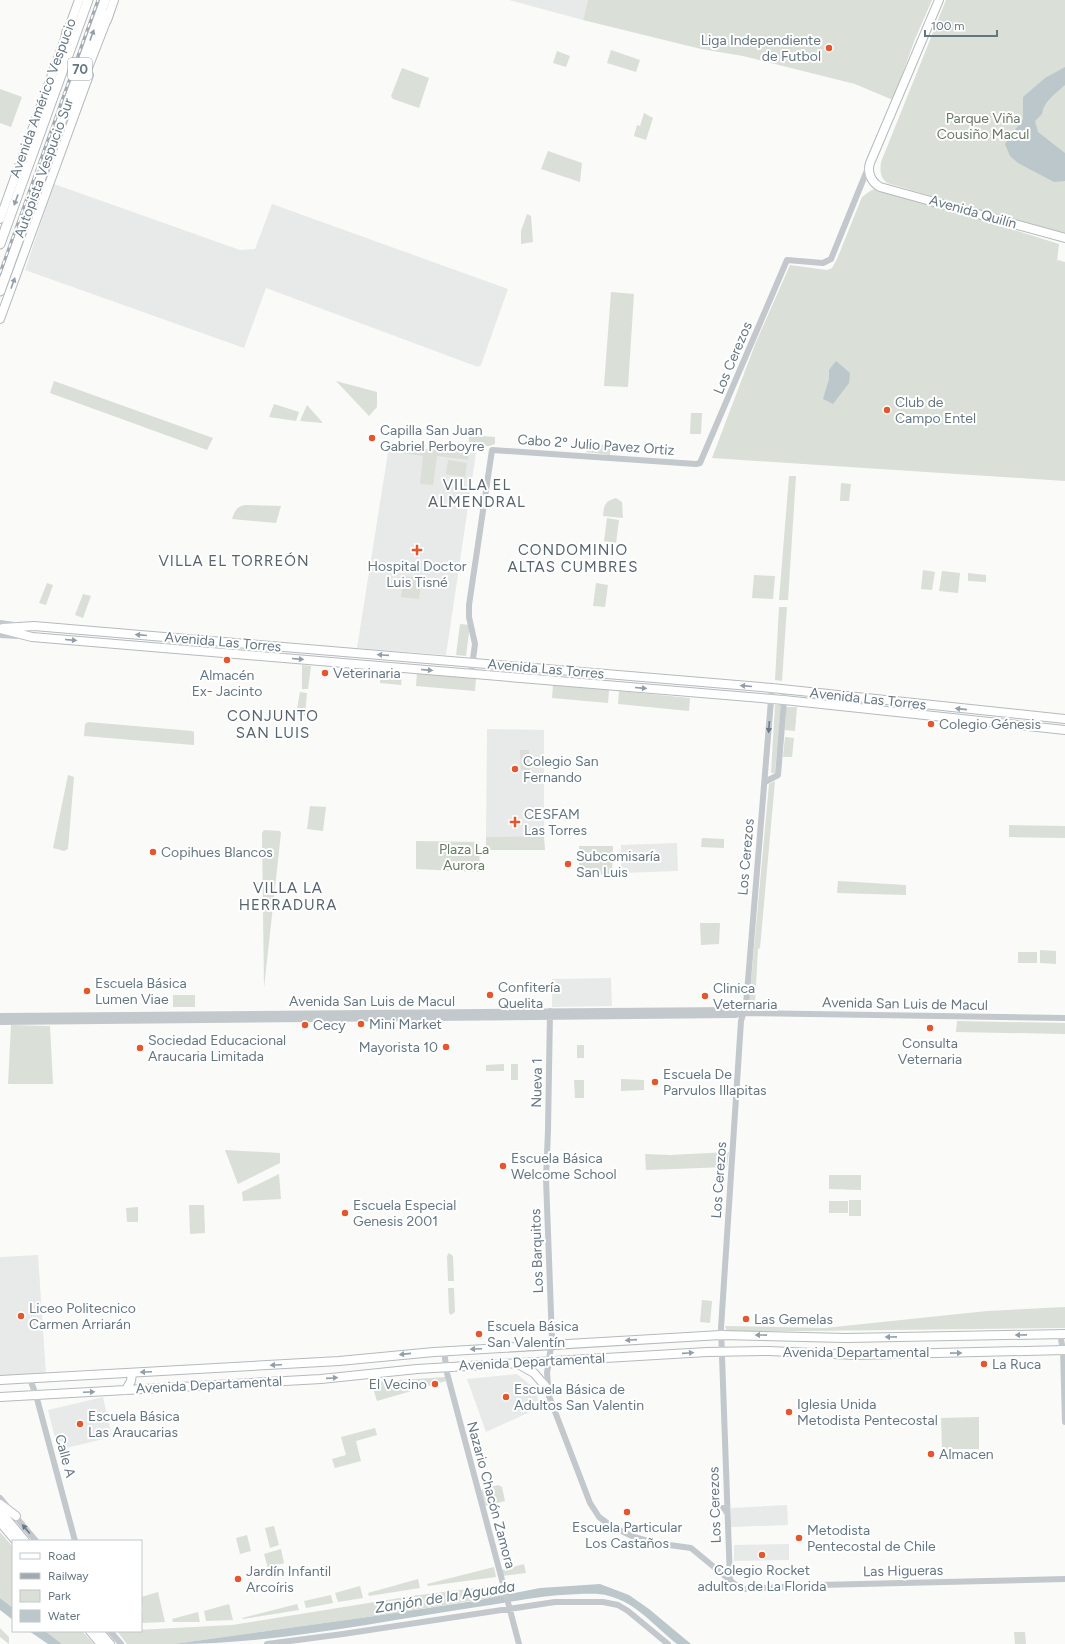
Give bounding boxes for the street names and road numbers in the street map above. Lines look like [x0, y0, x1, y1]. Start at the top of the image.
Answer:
street label: Avenida Américo Vespucio [6, 16, 80, 180]
road number: 70 [68, 58, 92, 80]
street label: Autopista Vespucio Sur [11, 96, 77, 240]
street label: Avenida Quilín [927, 191, 1019, 233]
street label: Los Cerezos [710, 319, 756, 397]
street label: Cabo 2º Julio Pavez Ortiz [517, 431, 675, 459]
street label: Avenida Las Torres [164, 628, 282, 656]
street label: Avenida Las Torres [487, 655, 605, 683]
street label: Avenida Las Torres [809, 684, 927, 714]
street label: Los Cerezos [734, 818, 758, 896]
street label: Avenida San Luis de Macul [289, 993, 455, 1010]
street label: Avenida San Luis de Macul [822, 994, 988, 1014]
street label: Nueva 1 [528, 1058, 546, 1108]
street label: Los Cerezos [708, 1141, 730, 1219]
street label: Los Barquitos [527, 1208, 547, 1294]
street label: Avenida Departamental [783, 1344, 929, 1361]
street label: Avenida Departamental [458, 1350, 606, 1374]
street label: Avenida Departamental [135, 1373, 283, 1397]
street label: Nazario Chacón Zamora [463, 1420, 519, 1570]
street label: Calle A [51, 1433, 79, 1480]
street label: Los Cerezos [705, 1466, 725, 1544]
street label: Las Higueras [863, 1562, 943, 1580]

